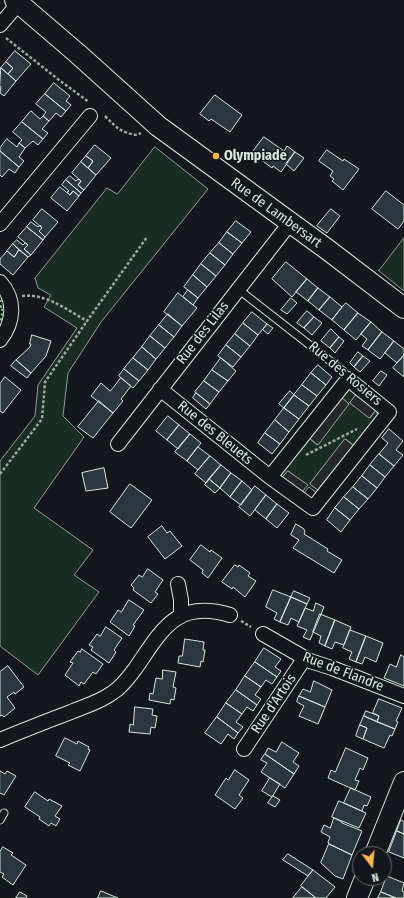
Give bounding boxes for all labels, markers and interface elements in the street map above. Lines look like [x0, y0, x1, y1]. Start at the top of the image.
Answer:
place label: Olympiade [224, 148, 287, 164]
marker: Olympiade [211, 151, 221, 161]
street label: Rue de Lambersart [227, 175, 325, 251]
street label: Rue des Lilas [173, 298, 233, 368]
street label: Rue des Rosiers [305, 338, 385, 410]
street label: Rue des Bleuets [174, 398, 256, 468]
street label: Rue de Flandre [300, 649, 386, 695]
street label: Rue d'Artois [248, 671, 300, 737]
north arrow [352, 846, 392, 886]
text: N [370, 870, 380, 884]

